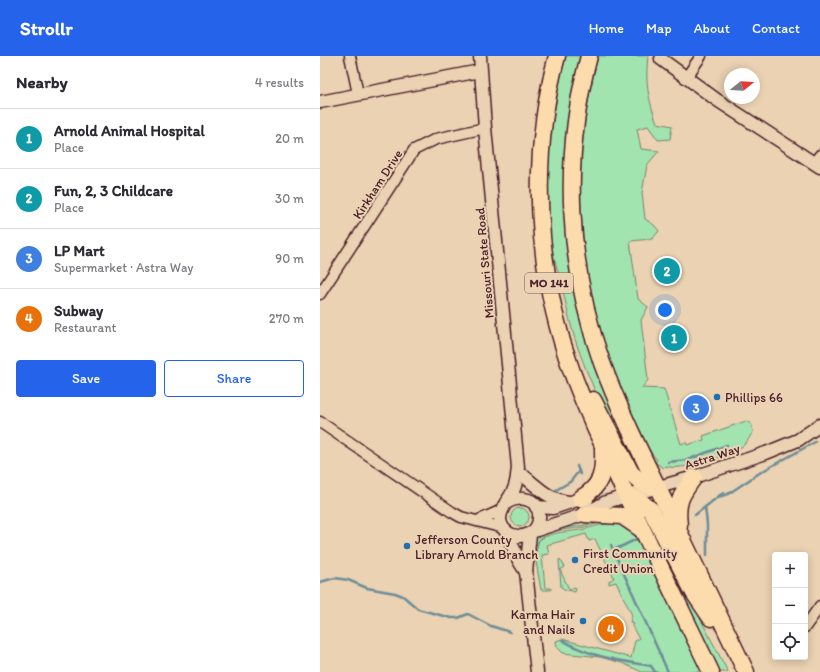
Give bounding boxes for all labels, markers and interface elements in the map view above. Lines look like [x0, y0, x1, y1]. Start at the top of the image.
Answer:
text: Strollr [20, 17, 73, 40]
text: Home [589, 20, 624, 37]
text: Map [646, 20, 672, 37]
text: About [694, 20, 730, 37]
text: Contact [752, 20, 800, 37]
north arrow [724, 68, 760, 104]
text: Nearby [16, 72, 68, 92]
text: 4 results [255, 75, 304, 90]
text: Arnold Animal Hospital [54, 122, 205, 140]
text: 1 [26, 131, 32, 146]
text: 20 m [275, 131, 304, 146]
text: Place [54, 140, 84, 155]
street label: Kirkham Drive [349, 147, 405, 222]
text: Fun, 2, 3 Childcare [54, 182, 173, 200]
text: 2 [26, 191, 32, 206]
text: 30 m [275, 191, 304, 206]
text: Place [54, 200, 84, 215]
street label: Missouri State Road [472, 207, 497, 319]
text: LP Mart [54, 242, 105, 260]
text: 3 [25, 251, 33, 266]
text: 90 m [275, 251, 304, 266]
pin: 2 [654, 256, 680, 286]
text: Supermarket · Astra Way [54, 260, 193, 275]
road number: MO 141 [525, 273, 573, 293]
your location [655, 300, 675, 320]
text: Subway [54, 302, 103, 320]
text: 4 [25, 311, 33, 326]
text: 270 m [269, 311, 304, 326]
text: Restaurant [54, 320, 116, 335]
pin: 1 [661, 323, 687, 353]
button: Save [16, 360, 156, 397]
button: Share [164, 360, 304, 397]
place label: Phillips 66 [725, 390, 783, 405]
marker: Phillips 66 [712, 392, 722, 402]
pin: 3 [683, 393, 709, 423]
street label: Astra Way [683, 440, 742, 472]
place label: Jefferson County Library Arnold Branch [415, 532, 538, 562]
marker: Jefferson County Library Arnold Branch [402, 541, 412, 551]
place label: First Community Credit Union [583, 546, 677, 576]
map controls [772, 552, 808, 660]
button: + [772, 552, 808, 588]
marker: First Community Credit Union [570, 555, 580, 565]
button: − [772, 588, 808, 624]
place label: Karma Hair and Nails [511, 607, 576, 637]
pin: 4 [598, 614, 624, 644]
marker: Karma Hair and Nails [578, 616, 588, 626]
button: locate [772, 624, 808, 660]

